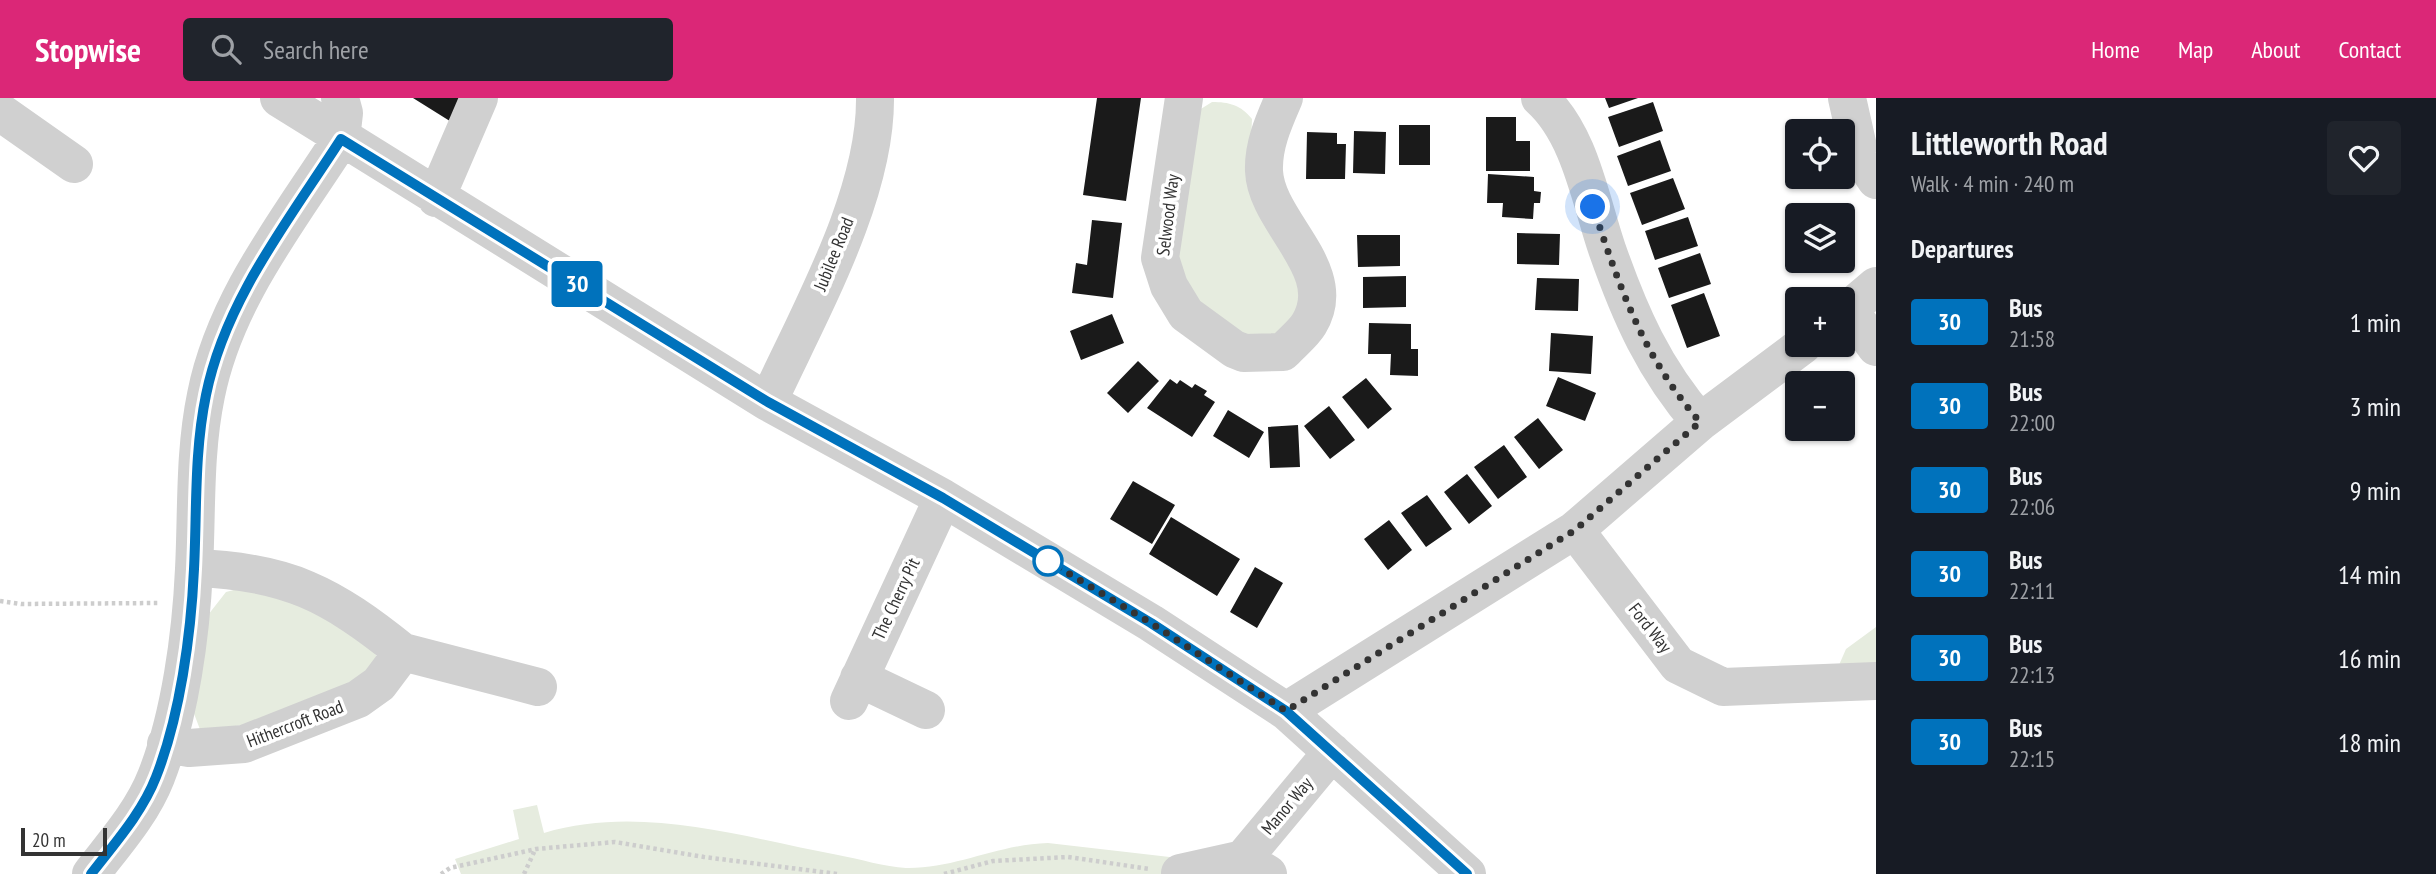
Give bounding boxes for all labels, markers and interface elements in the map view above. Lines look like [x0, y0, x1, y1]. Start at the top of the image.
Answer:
search box [183, 18, 673, 81]
text: Stopwise [35, 28, 141, 71]
icon: search [207, 30, 245, 68]
text: Search here [263, 33, 369, 66]
text: Home [2091, 34, 2140, 65]
text: Map [2178, 34, 2213, 65]
text: About [2251, 34, 2300, 65]
text: Contact [2338, 34, 2401, 65]
map controls [1785, 119, 1855, 441]
button: locate [1785, 119, 1855, 189]
text: Littleworth Road [1911, 121, 2108, 164]
button: heart [2327, 121, 2401, 195]
text: Walk · 4 min · 240 m [1911, 169, 2074, 198]
street label: Selwood Way [1151, 173, 1184, 257]
your location [1575, 189, 1610, 224]
button: layers [1785, 203, 1855, 273]
street label: Jubilee Road [808, 214, 859, 295]
text: Departures [1911, 232, 2014, 265]
line badge: 30 [546, 261, 608, 307]
text: 30 [566, 268, 588, 299]
button: + [1785, 287, 1855, 357]
text: Bus [2009, 291, 2042, 324]
text: 30 [1938, 306, 1961, 337]
text: 1 min [2350, 306, 2401, 339]
text: 21:58 [2009, 324, 2055, 353]
button: − [1785, 371, 1855, 441]
text: Bus [2009, 375, 2042, 408]
text: 30 [1938, 390, 1961, 421]
text: 3 min [2350, 390, 2401, 423]
text: 22:00 [2009, 408, 2055, 437]
text: Bus [2009, 459, 2042, 492]
text: 30 [1938, 474, 1961, 505]
text: 9 min [2350, 474, 2401, 507]
text: 22:06 [2009, 492, 2055, 521]
text: Bus [2009, 543, 2042, 576]
unlabelled marker [1033, 546, 1063, 576]
street label: The Cherry Pit [867, 554, 925, 643]
text: 30 [1938, 558, 1961, 589]
text: 14 min [2338, 558, 2401, 591]
text: 22:11 [2009, 576, 2055, 605]
street label: Ford Way [1624, 598, 1677, 657]
text: Bus [2009, 627, 2042, 660]
text: 30 [1938, 642, 1961, 673]
text: 16 min [2338, 642, 2401, 675]
text: 22:13 [2009, 660, 2055, 689]
street label: Hithercroft Road [243, 695, 346, 752]
text: Bus [2009, 711, 2042, 744]
text: 30 [1938, 726, 1961, 757]
text: 18 min [2338, 726, 2401, 759]
text: 22:15 [2009, 744, 2055, 773]
street label: Manor Way [1256, 772, 1318, 839]
scale bar [21, 825, 107, 857]
text: 20 m [32, 828, 66, 852]

